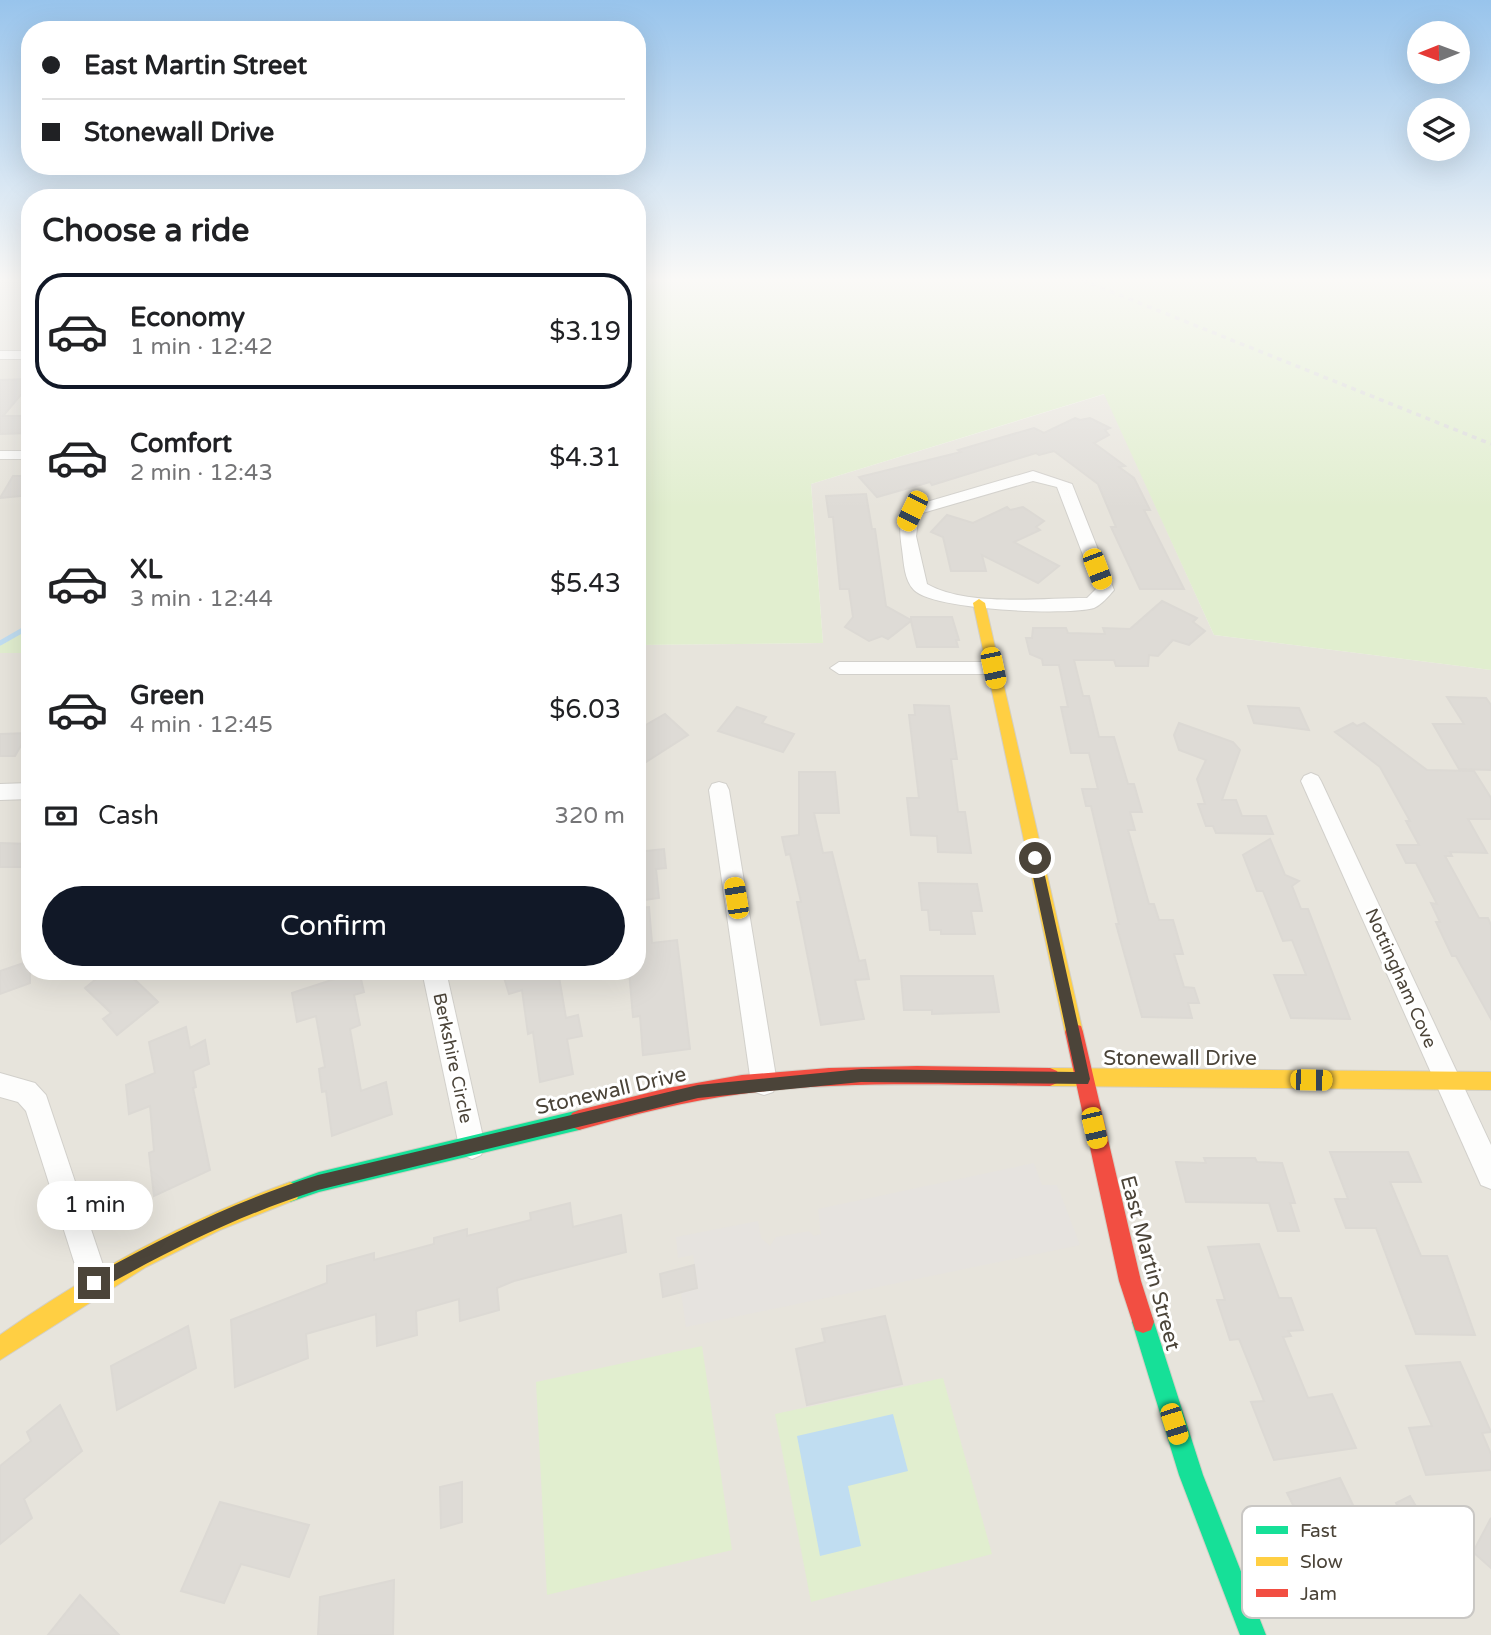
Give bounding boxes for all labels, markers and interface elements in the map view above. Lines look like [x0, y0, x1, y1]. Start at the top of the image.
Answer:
north arrow [1407, 21, 1470, 84]
map controls [1407, 21, 1470, 161]
text: East Martin Street [84, 50, 307, 81]
button: layers [1407, 98, 1470, 161]
text: Stonewall Drive [84, 117, 274, 148]
text: Choose a ride [42, 212, 249, 250]
icon: car [46, 300, 109, 363]
text: Economy [130, 302, 245, 333]
text: $3.19 [549, 316, 621, 347]
text: 1 min · 12:42 [130, 333, 273, 361]
icon: car [46, 426, 109, 489]
text: Comfort [130, 428, 232, 459]
text: $4.31 [549, 442, 621, 473]
text: 2 min · 12:43 [130, 459, 273, 487]
car [894, 488, 931, 534]
car [1080, 546, 1115, 592]
icon: car [46, 552, 109, 615]
text: XL [130, 554, 162, 585]
text: $5.43 [550, 568, 621, 599]
text: 3 min · 12:44 [130, 585, 273, 613]
car [979, 645, 1008, 691]
icon: car [46, 678, 109, 741]
text: Green [130, 680, 205, 711]
text: $6.03 [549, 694, 621, 725]
text: 4 min · 12:45 [130, 711, 273, 739]
icon: cash [42, 797, 80, 835]
text: Cash [98, 800, 159, 831]
text: 320 m [555, 802, 625, 830]
route start [1019, 842, 1051, 874]
car [723, 876, 750, 920]
button: Confirm [42, 886, 625, 966]
street label: Nottingham Cove [1360, 905, 1442, 1051]
street label: Berkshire Circle [428, 991, 478, 1125]
street label: Stonewall Drive [1103, 1046, 1257, 1071]
street label: Stonewall Drive [533, 1062, 689, 1120]
car [1290, 1069, 1333, 1091]
car [1080, 1105, 1109, 1151]
street label: East Martin Street [1115, 1173, 1185, 1353]
callout: 1 min [36, 1182, 152, 1230]
text: 1 min [64, 1191, 126, 1219]
route end [78, 1267, 110, 1299]
car [1158, 1401, 1191, 1447]
legend [1242, 1506, 1474, 1618]
text: Fast [1300, 1520, 1337, 1542]
text: Slow [1300, 1551, 1343, 1573]
text: Jam [1300, 1583, 1337, 1605]

